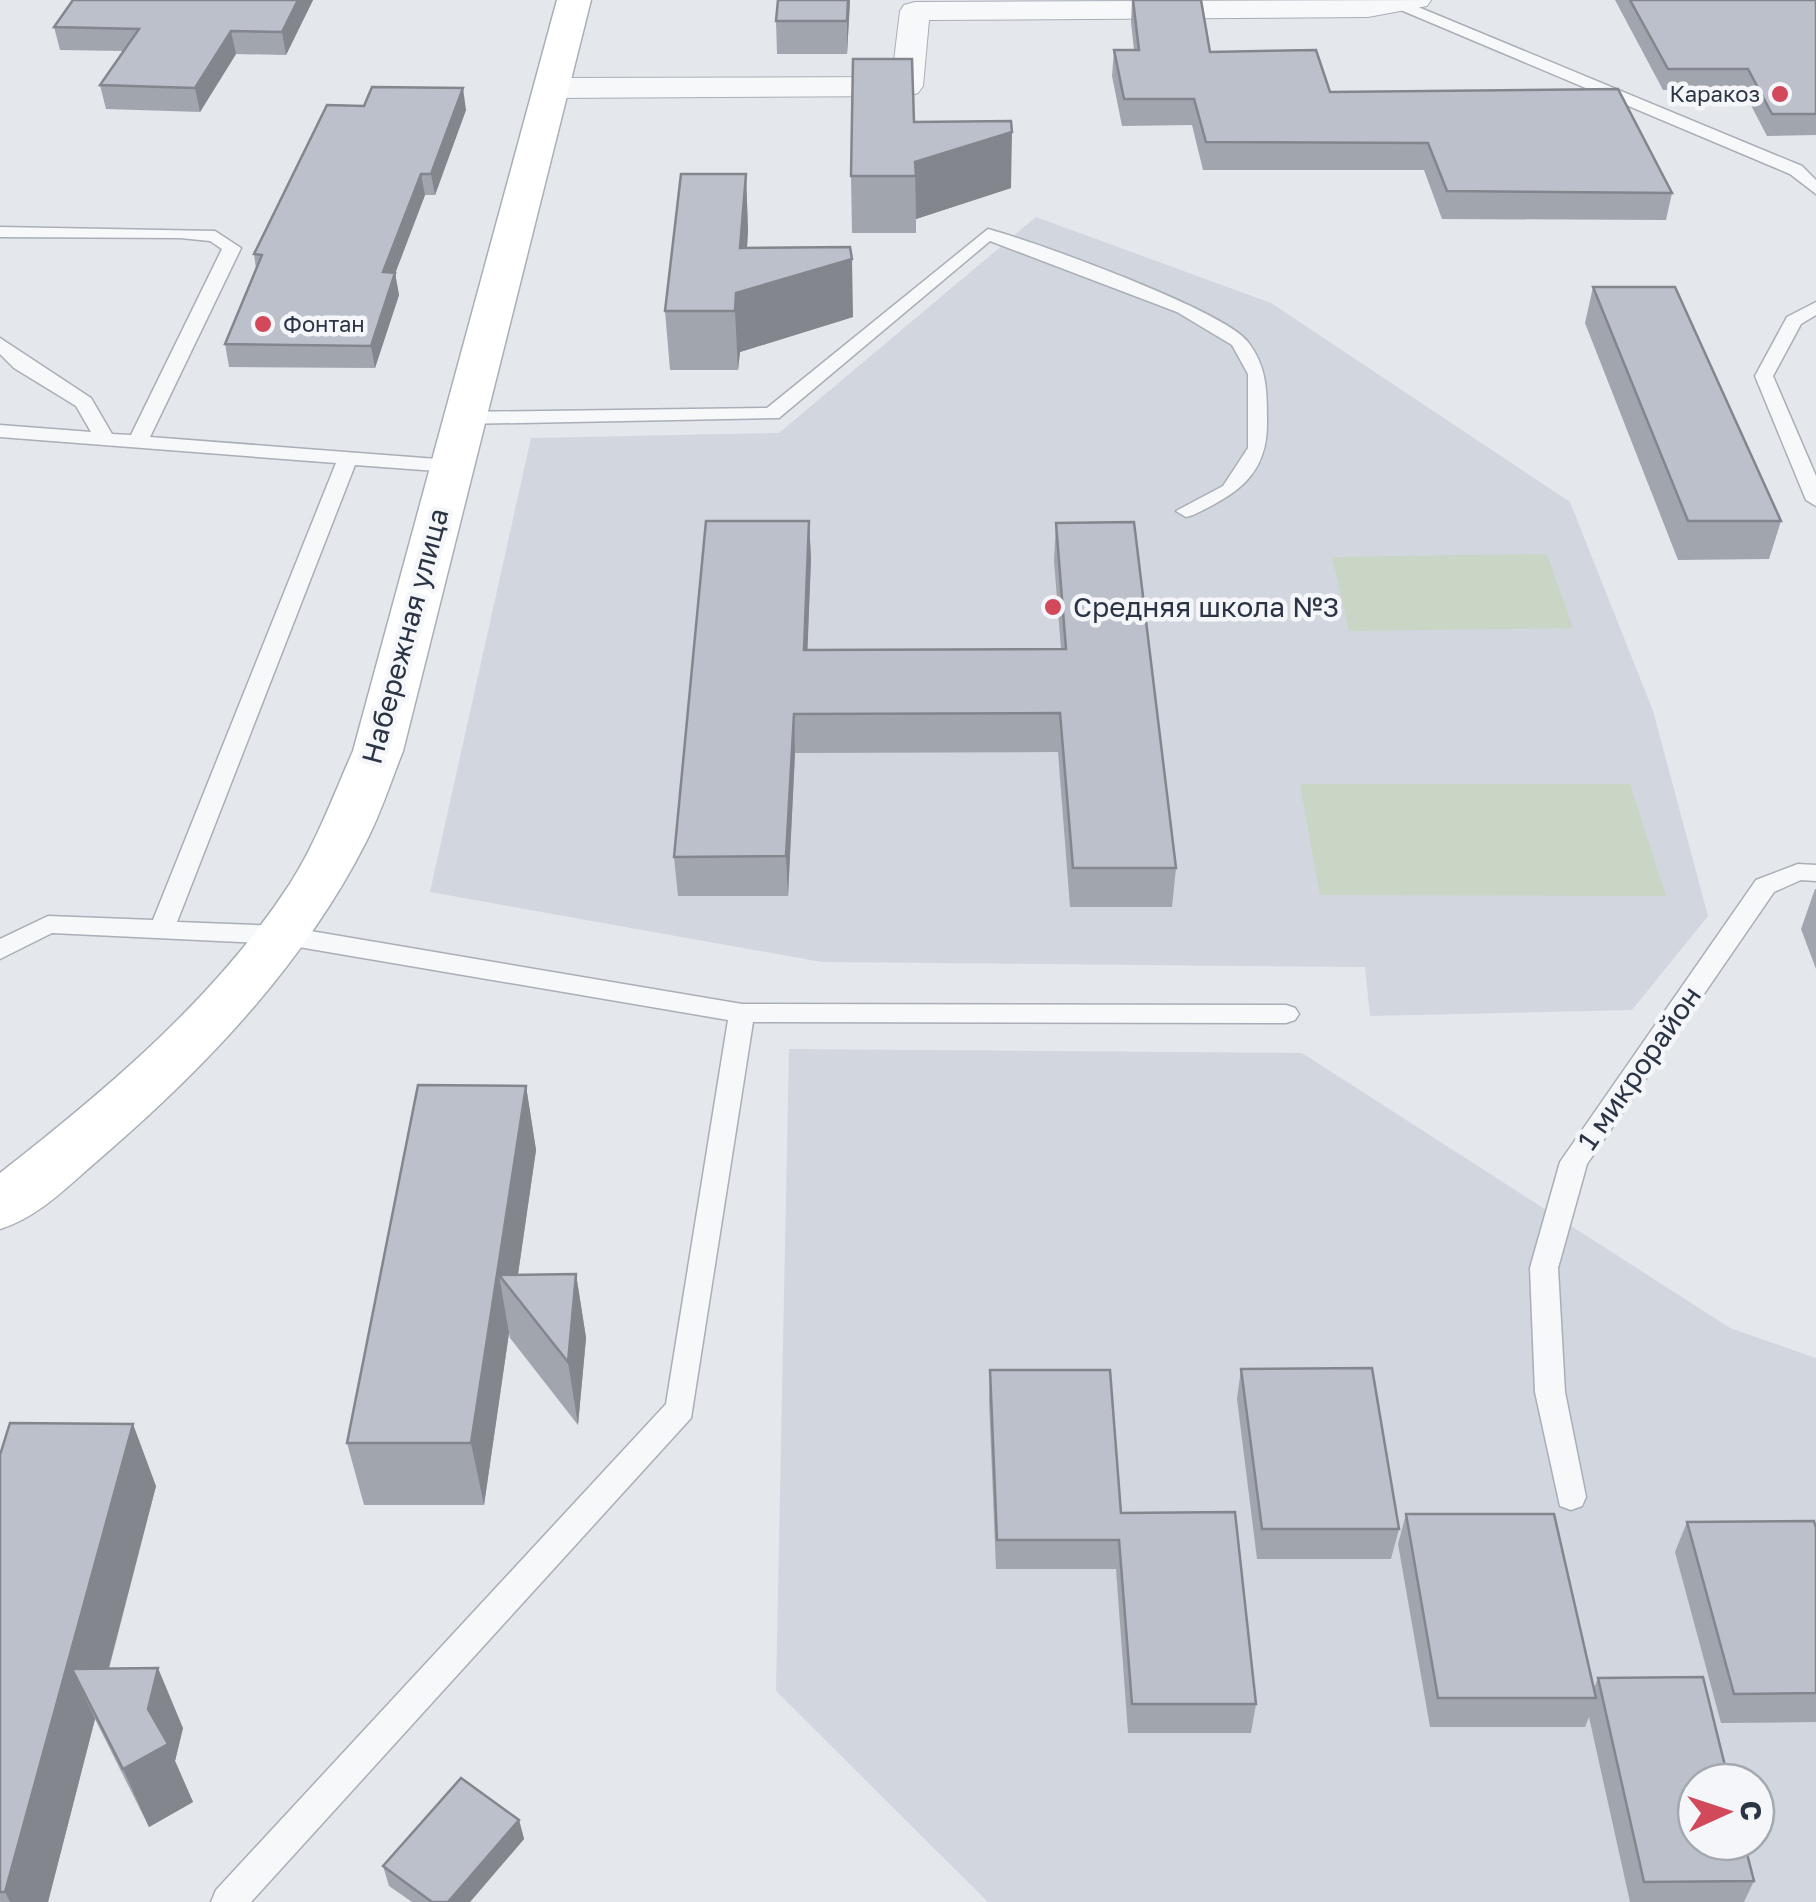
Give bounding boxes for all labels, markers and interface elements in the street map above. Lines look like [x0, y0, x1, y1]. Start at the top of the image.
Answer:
place label: Каракоз [1669, 80, 1760, 107]
marker: Каракоз [1769, 83, 1791, 105]
place label: Фонтан [283, 310, 365, 337]
marker: Фонтан [252, 313, 274, 335]
street label: Набережная улица [355, 504, 455, 767]
place label: Средняя школа №3 [1073, 590, 1339, 623]
marker: Средняя школа №3 [1042, 596, 1064, 618]
street label: 1 микрорайон [1570, 980, 1707, 1156]
north arrow [1676, 1762, 1776, 1862]
text: С [1734, 1800, 1768, 1821]

